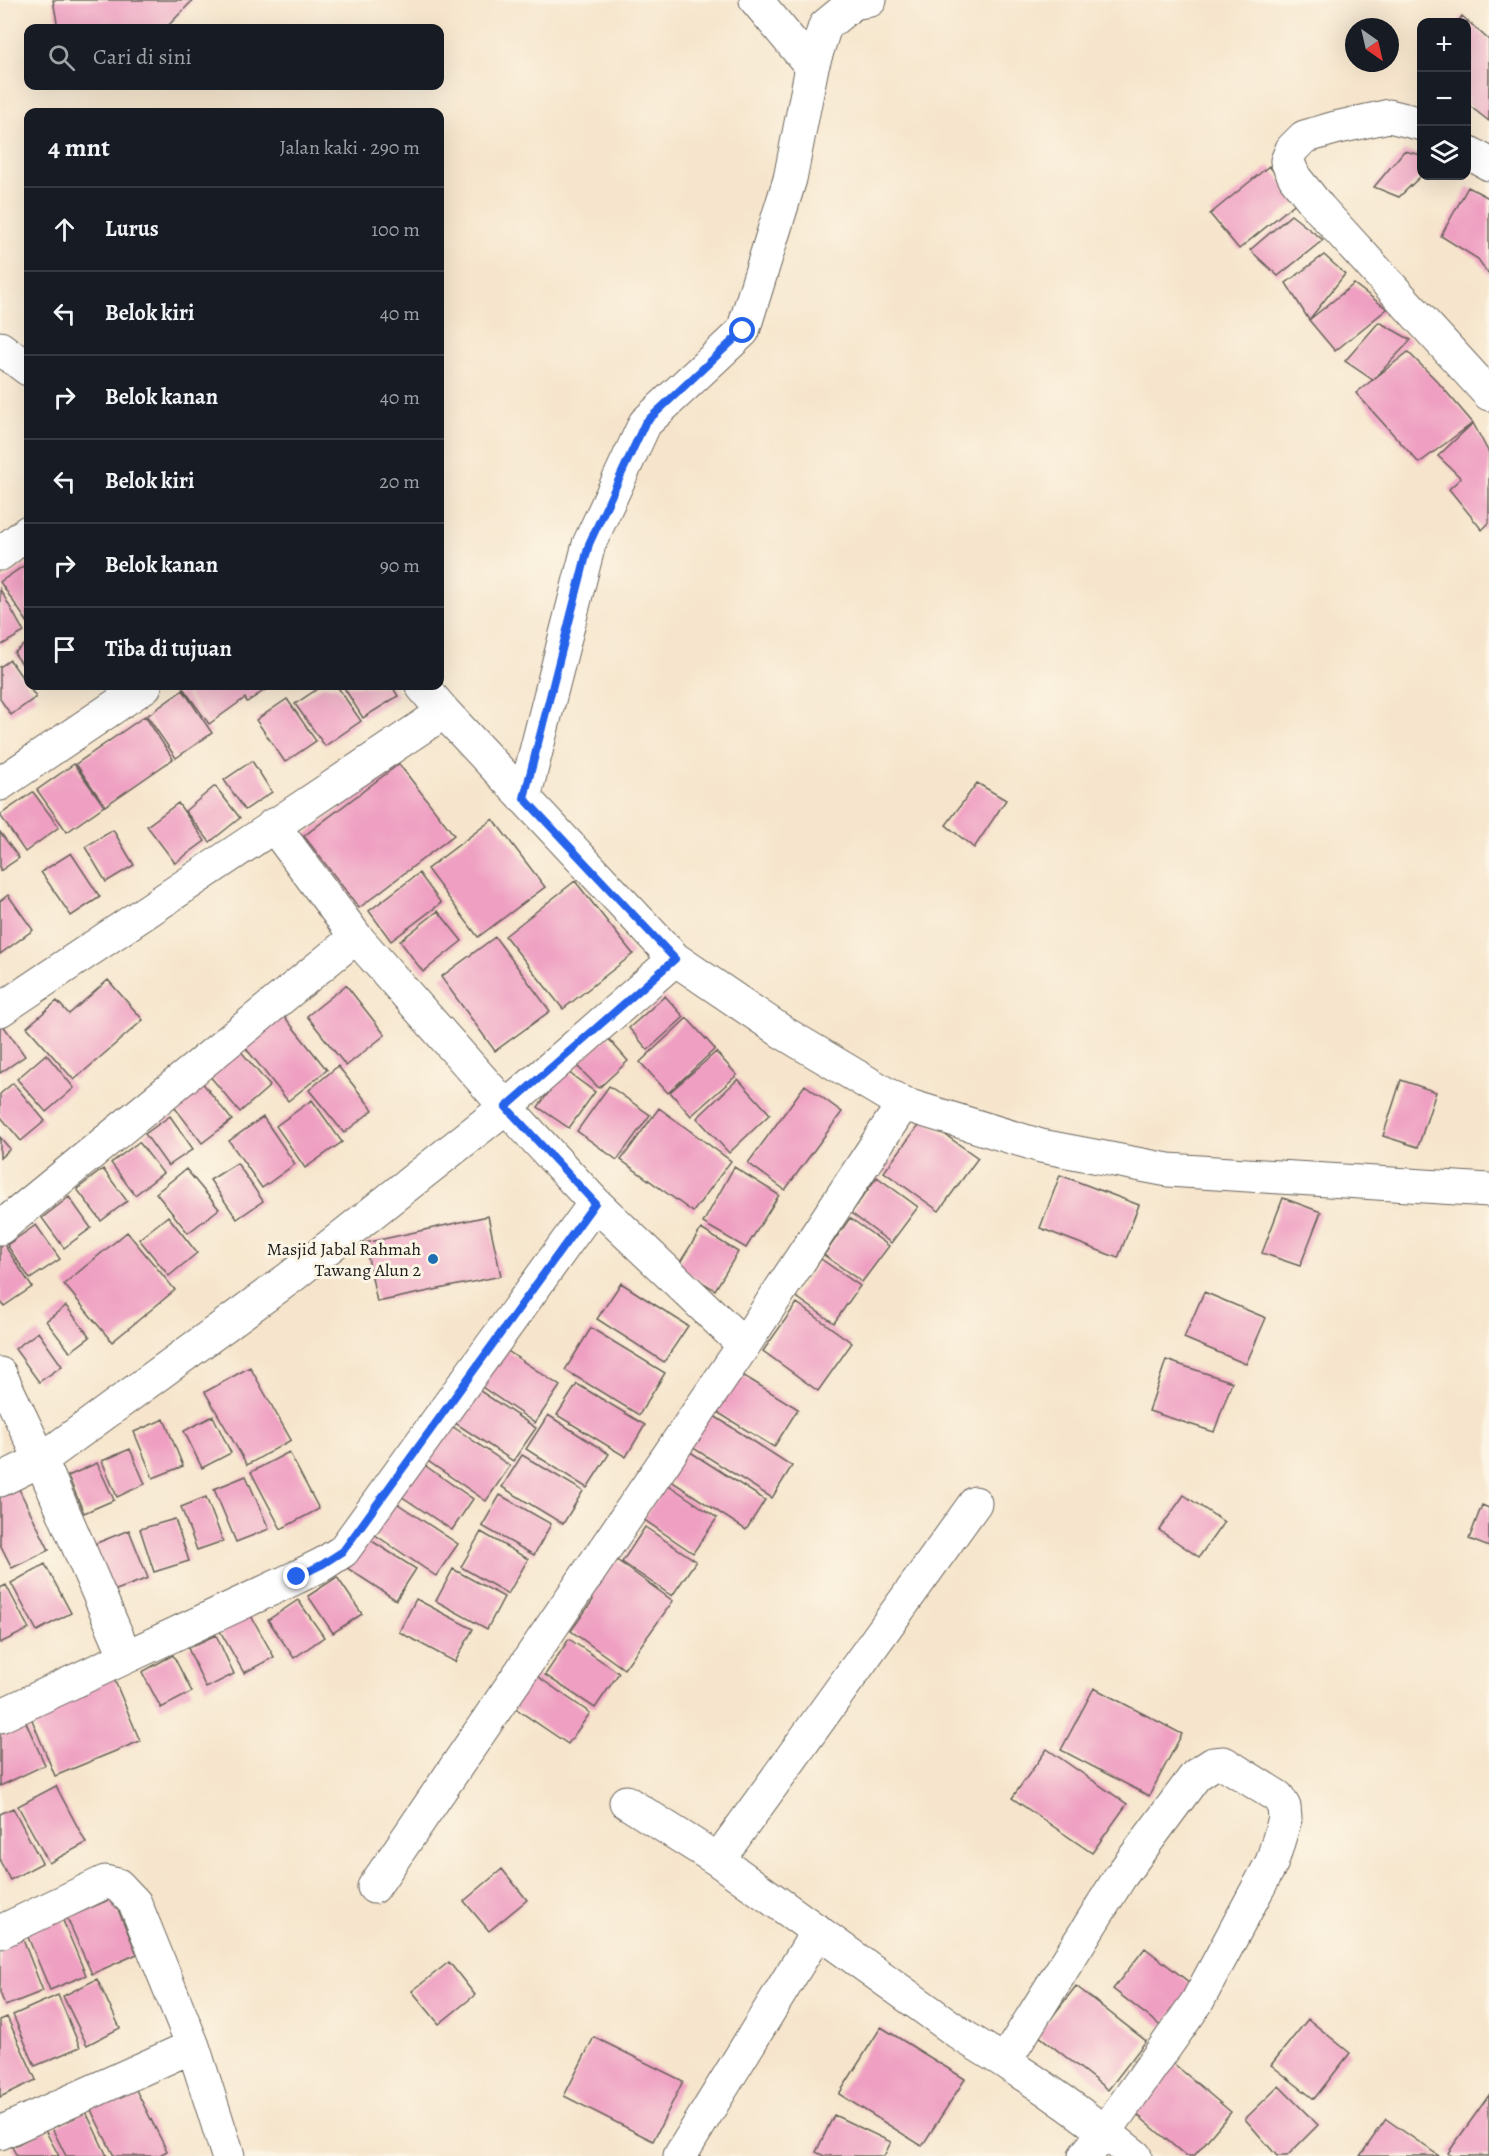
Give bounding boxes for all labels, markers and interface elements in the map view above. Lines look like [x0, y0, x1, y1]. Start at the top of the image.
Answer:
north arrow [1345, 18, 1399, 72]
map controls [1417, 18, 1471, 180]
button: + [1417, 18, 1471, 72]
search box [24, 24, 444, 90]
icon: search [45, 41, 78, 74]
text: Cari di sini [93, 42, 192, 72]
button: − [1417, 72, 1471, 126]
button: layers [1417, 126, 1471, 180]
text: 4 mnt [48, 130, 110, 165]
text: Jalan kaki · 290 m [279, 134, 420, 161]
icon: ahead [48, 213, 81, 246]
text: Lurus [105, 214, 159, 244]
text: 100 m [371, 216, 420, 243]
icon: left [48, 297, 81, 330]
text: Belok kiri [105, 298, 194, 328]
text: 40 m [380, 300, 420, 327]
route start [729, 317, 755, 343]
icon: right [48, 381, 81, 414]
text: Belok kanan [105, 382, 218, 412]
text: 40 m [380, 384, 420, 411]
icon: left [48, 465, 81, 498]
text: Belok kiri [105, 466, 194, 496]
text: 20 m [379, 468, 420, 495]
icon: right [48, 549, 81, 582]
text: Belok kanan [105, 550, 218, 580]
text: 90 m [380, 552, 420, 579]
icon: arrive [48, 633, 81, 666]
text: Tiba di tujuan [105, 634, 232, 664]
place label: Masjid Jabal Rahmah Tawang Alun 2 [267, 1237, 421, 1282]
marker: Masjid Jabal Rahmah Tawang Alun 2 [426, 1252, 440, 1266]
route end [283, 1563, 309, 1589]

